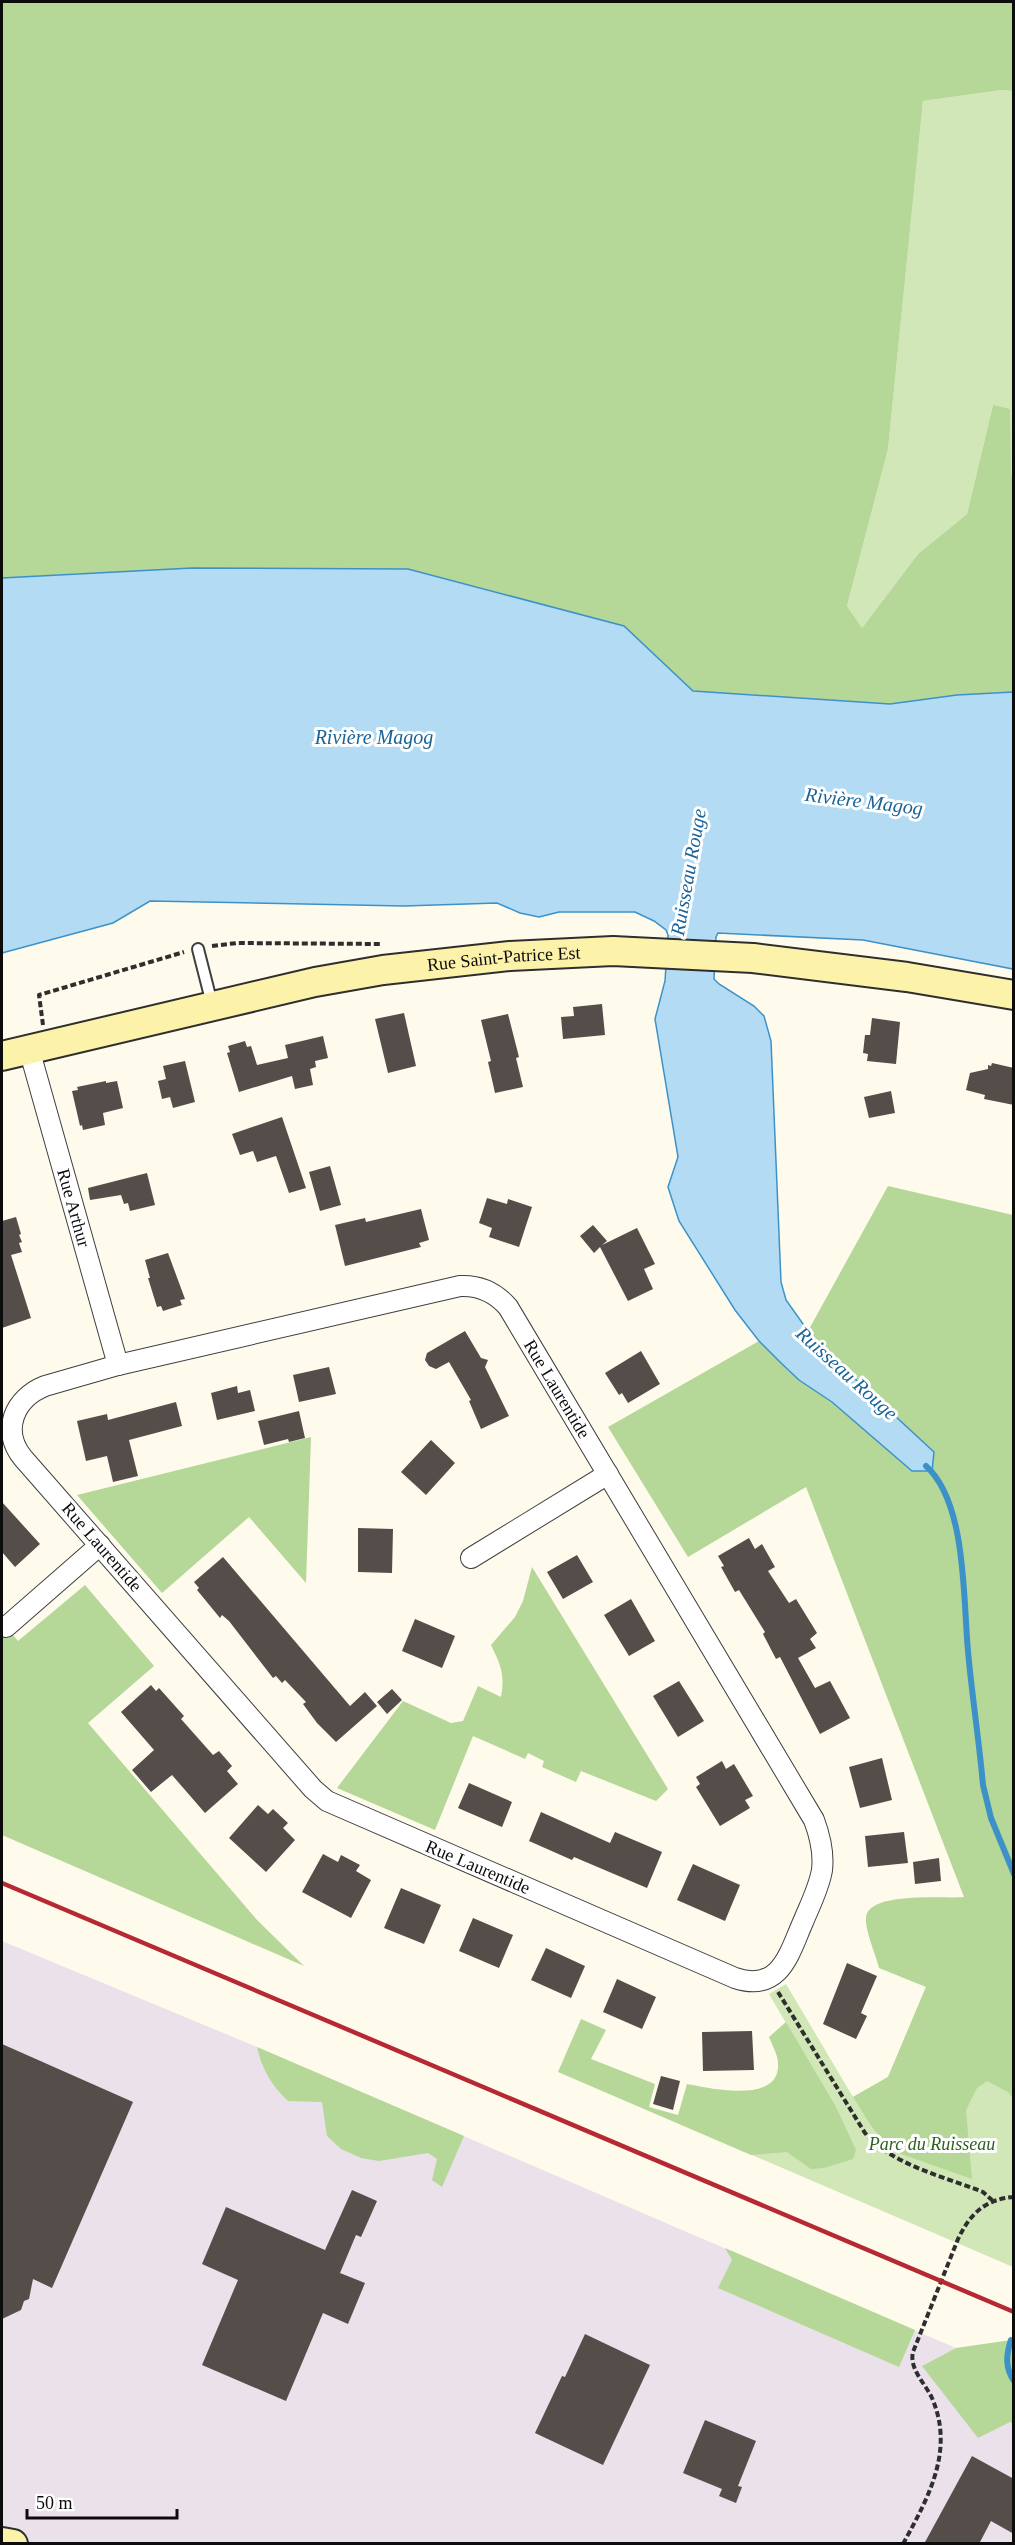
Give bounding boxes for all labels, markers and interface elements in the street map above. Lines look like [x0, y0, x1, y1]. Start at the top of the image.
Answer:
water label: Rivière Magog [314, 726, 433, 749]
water label: Rivière Magog [803, 783, 924, 820]
water label: Ruisseau Rouge [666, 807, 711, 938]
street label: Rue Saint-Patrice Est [426, 943, 581, 975]
street label: Rue Arthur [53, 1166, 94, 1249]
water label: Ruisseau Rouge [791, 1321, 902, 1425]
street label: Rue Laurentide [520, 1336, 594, 1442]
street label: Rue Laurentide [58, 1498, 146, 1596]
street label: Rue Laurentide [423, 1836, 533, 1898]
park label: Parc du Ruisseau [868, 2134, 995, 2154]
scale bar [27, 2482, 177, 2520]
text: 50 m [36, 2493, 73, 2513]

